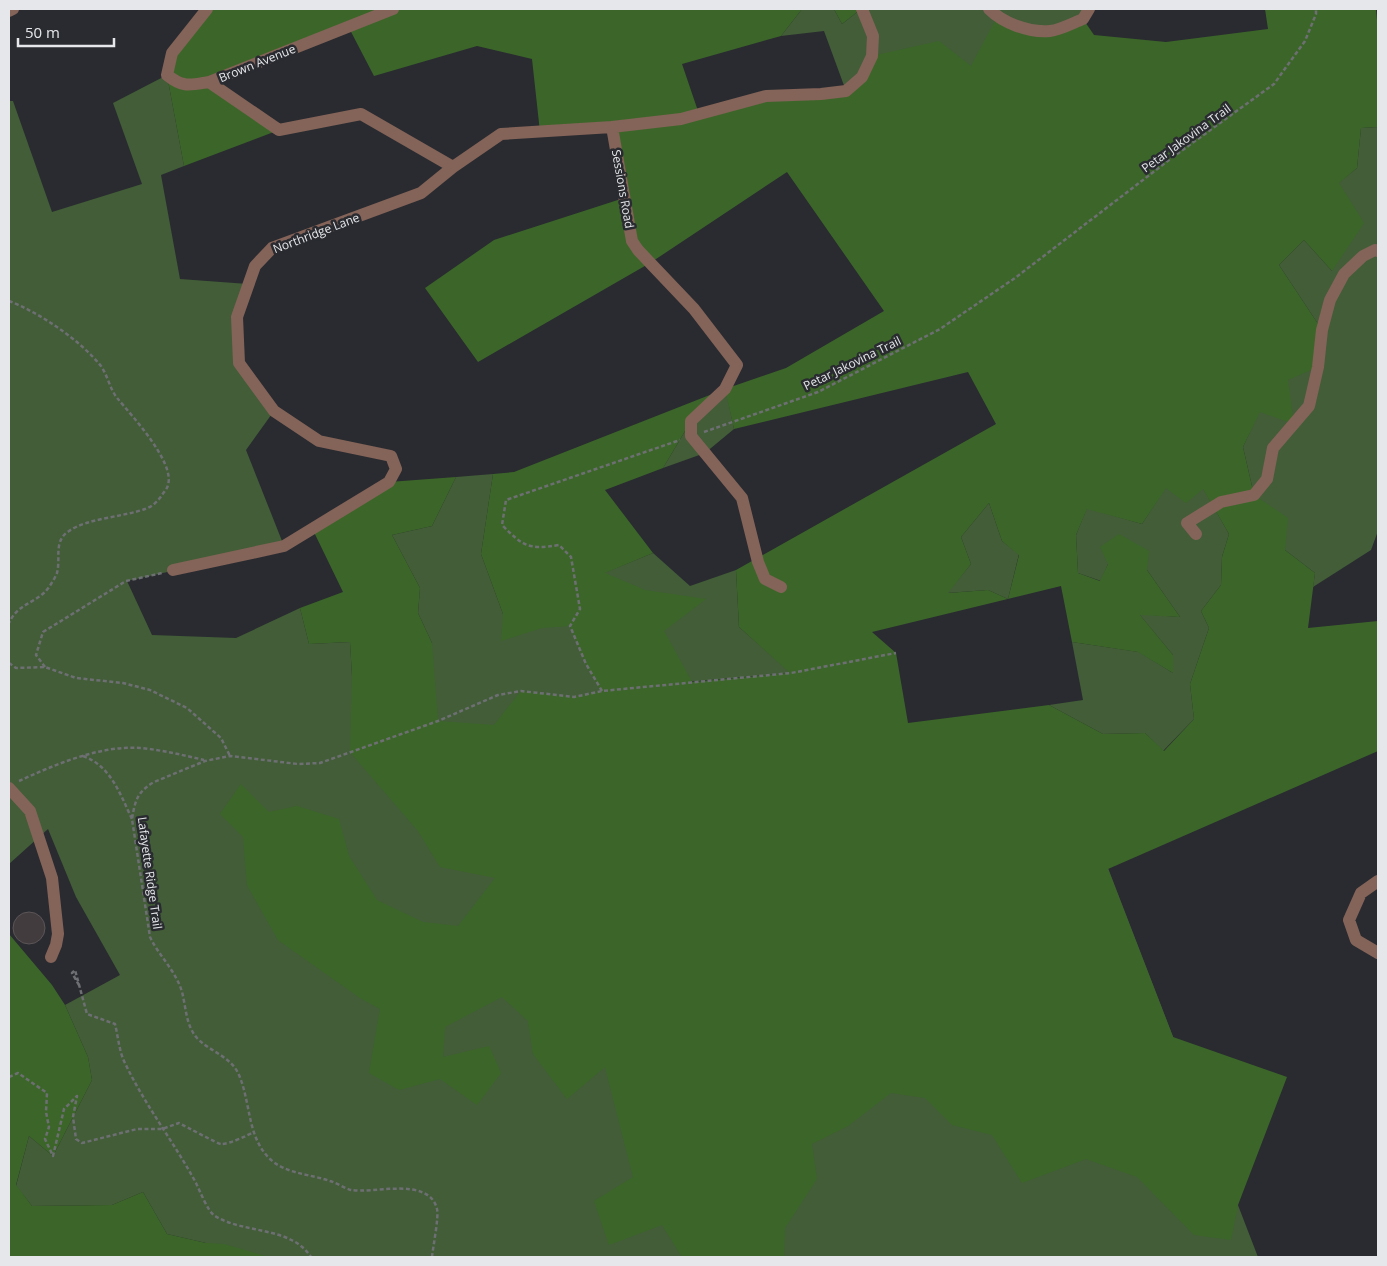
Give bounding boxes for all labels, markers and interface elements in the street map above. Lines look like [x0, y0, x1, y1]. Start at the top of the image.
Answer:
scale bar [18, 15, 114, 47]
text: 50 m [25, 22, 60, 42]
street label: Brown Avenue [216, 40, 298, 86]
street label: Petar Jakovina Trail [1138, 100, 1234, 176]
street label: Sessions Road [608, 148, 638, 230]
street label: Northridge Lane [270, 209, 362, 257]
street label: Petar Jakovina Trail [800, 332, 904, 394]
street label: Lafayette Ridge Trail [134, 816, 166, 930]

